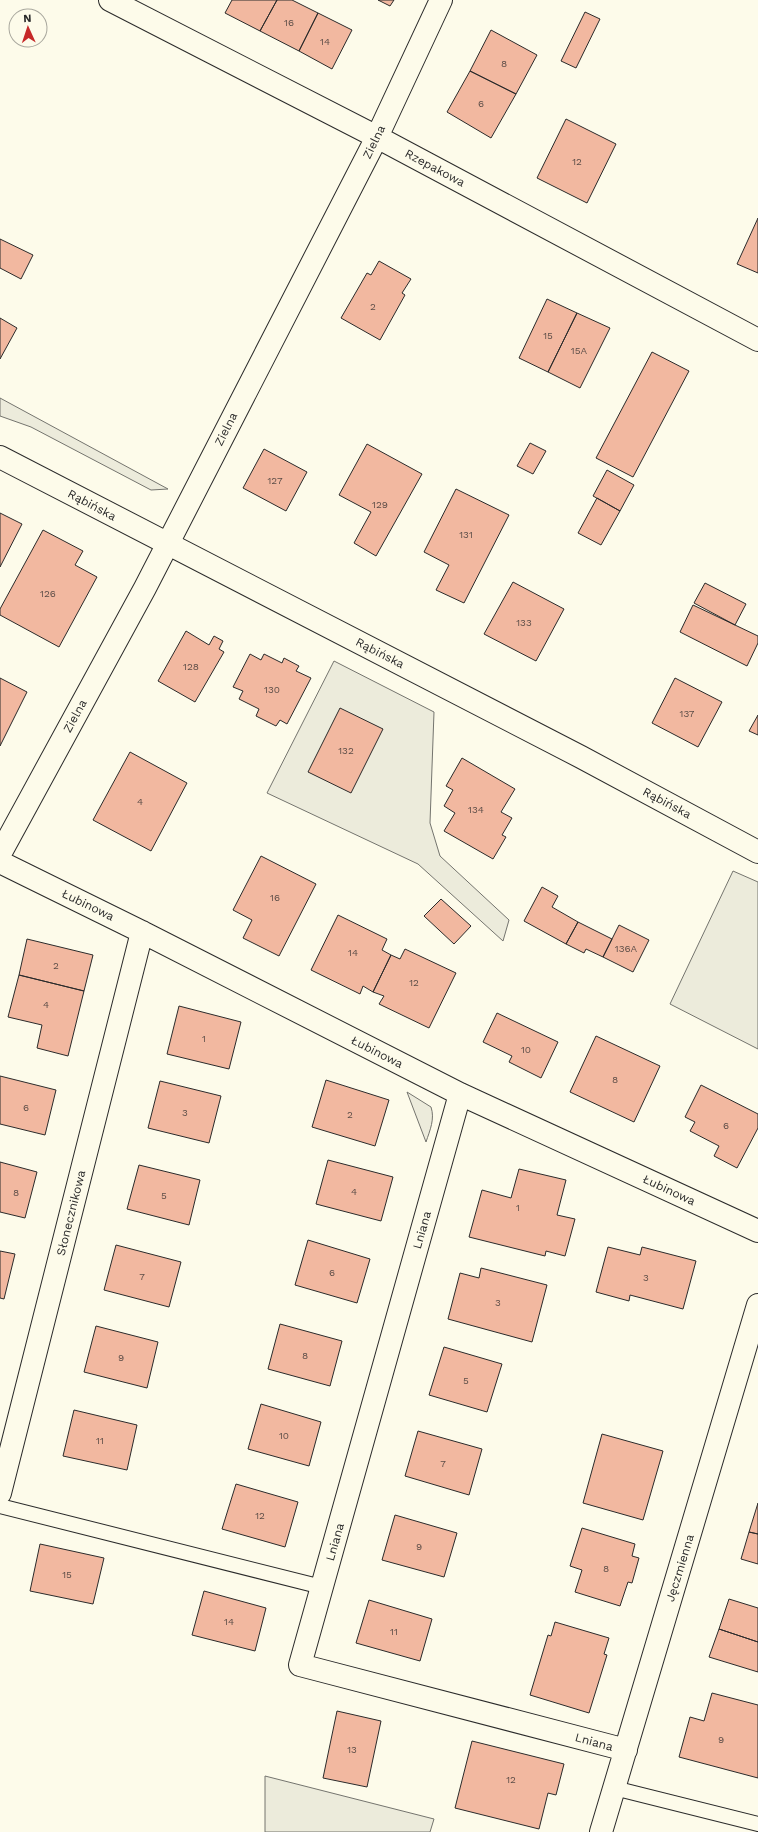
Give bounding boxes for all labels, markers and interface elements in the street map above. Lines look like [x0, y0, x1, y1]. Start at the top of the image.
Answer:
north arrow [8, 8, 48, 48]
text: N [23, 12, 32, 25]
house number: 16 [284, 17, 294, 28]
house number: 14 [320, 36, 330, 47]
house number: 8 [501, 58, 507, 69]
house number: 6 [478, 98, 484, 109]
street label: Zielna [360, 123, 388, 161]
street label: Rzepakowa [403, 146, 468, 190]
house number: 12 [572, 156, 582, 167]
house number: 2 [370, 301, 376, 312]
house number: 15 [543, 330, 553, 341]
house number: 15A [571, 345, 588, 356]
street label: Zielna [212, 410, 240, 448]
house number: 127 [267, 475, 283, 486]
street label: Rąbińska [65, 486, 119, 524]
house number: 129 [372, 499, 388, 510]
house number: 131 [459, 529, 473, 540]
house number: 126 [40, 588, 56, 599]
house number: 133 [516, 617, 532, 628]
street label: Rąbińska [353, 635, 407, 671]
house number: 128 [183, 661, 199, 672]
house number: 130 [264, 684, 280, 695]
street label: Zielna [60, 697, 90, 735]
house number: 137 [680, 708, 695, 719]
house number: 132 [338, 745, 354, 756]
street label: Rąbińska [640, 784, 694, 822]
house number: 4 [137, 796, 143, 807]
house number: 134 [468, 804, 484, 815]
street label: Łubinowa [59, 886, 117, 924]
house number: 16 [270, 892, 280, 903]
house number: 136A [615, 943, 638, 954]
house number: 14 [348, 947, 358, 958]
house number: 2 [53, 960, 59, 971]
house number: 12 [409, 977, 419, 988]
house number: 4 [43, 999, 49, 1010]
house number: 1 [202, 1033, 206, 1044]
street label: Łubinowa [349, 1033, 406, 1071]
house number: 10 [521, 1044, 531, 1055]
house number: 8 [612, 1074, 618, 1085]
house number: 6 [23, 1102, 29, 1113]
house number: 3 [182, 1107, 188, 1118]
house number: 2 [347, 1109, 353, 1120]
house number: 6 [723, 1120, 729, 1131]
street label: Słonecznikowa [54, 1169, 88, 1257]
street label: Łubinowa [640, 1172, 698, 1208]
house number: 4 [351, 1186, 357, 1197]
house number: 8 [13, 1187, 19, 1198]
house number: 5 [161, 1190, 167, 1201]
house number: 1 [516, 1202, 520, 1213]
street label: Lniana [410, 1209, 434, 1251]
house number: 6 [329, 1267, 335, 1278]
house number: 7 [139, 1271, 145, 1282]
house number: 3 [643, 1272, 649, 1283]
house number: 3 [495, 1297, 501, 1308]
house number: 8 [302, 1350, 308, 1361]
house number: 9 [118, 1352, 124, 1363]
house number: 5 [463, 1375, 469, 1386]
house number: 10 [279, 1430, 289, 1441]
house number: 11 [96, 1435, 104, 1446]
house number: 7 [440, 1458, 446, 1469]
house number: 12 [255, 1510, 265, 1521]
street label: Lniana [323, 1521, 347, 1563]
street label: Jęczmienna [663, 1532, 697, 1603]
house number: 9 [416, 1541, 422, 1552]
house number: 8 [603, 1563, 609, 1574]
house number: 15 [62, 1569, 72, 1580]
house number: 14 [224, 1616, 234, 1627]
house number: 11 [390, 1626, 398, 1637]
street label: Lniana [573, 1730, 615, 1754]
house number: 9 [718, 1734, 724, 1745]
house number: 13 [347, 1744, 357, 1755]
house number: 12 [506, 1774, 516, 1785]

